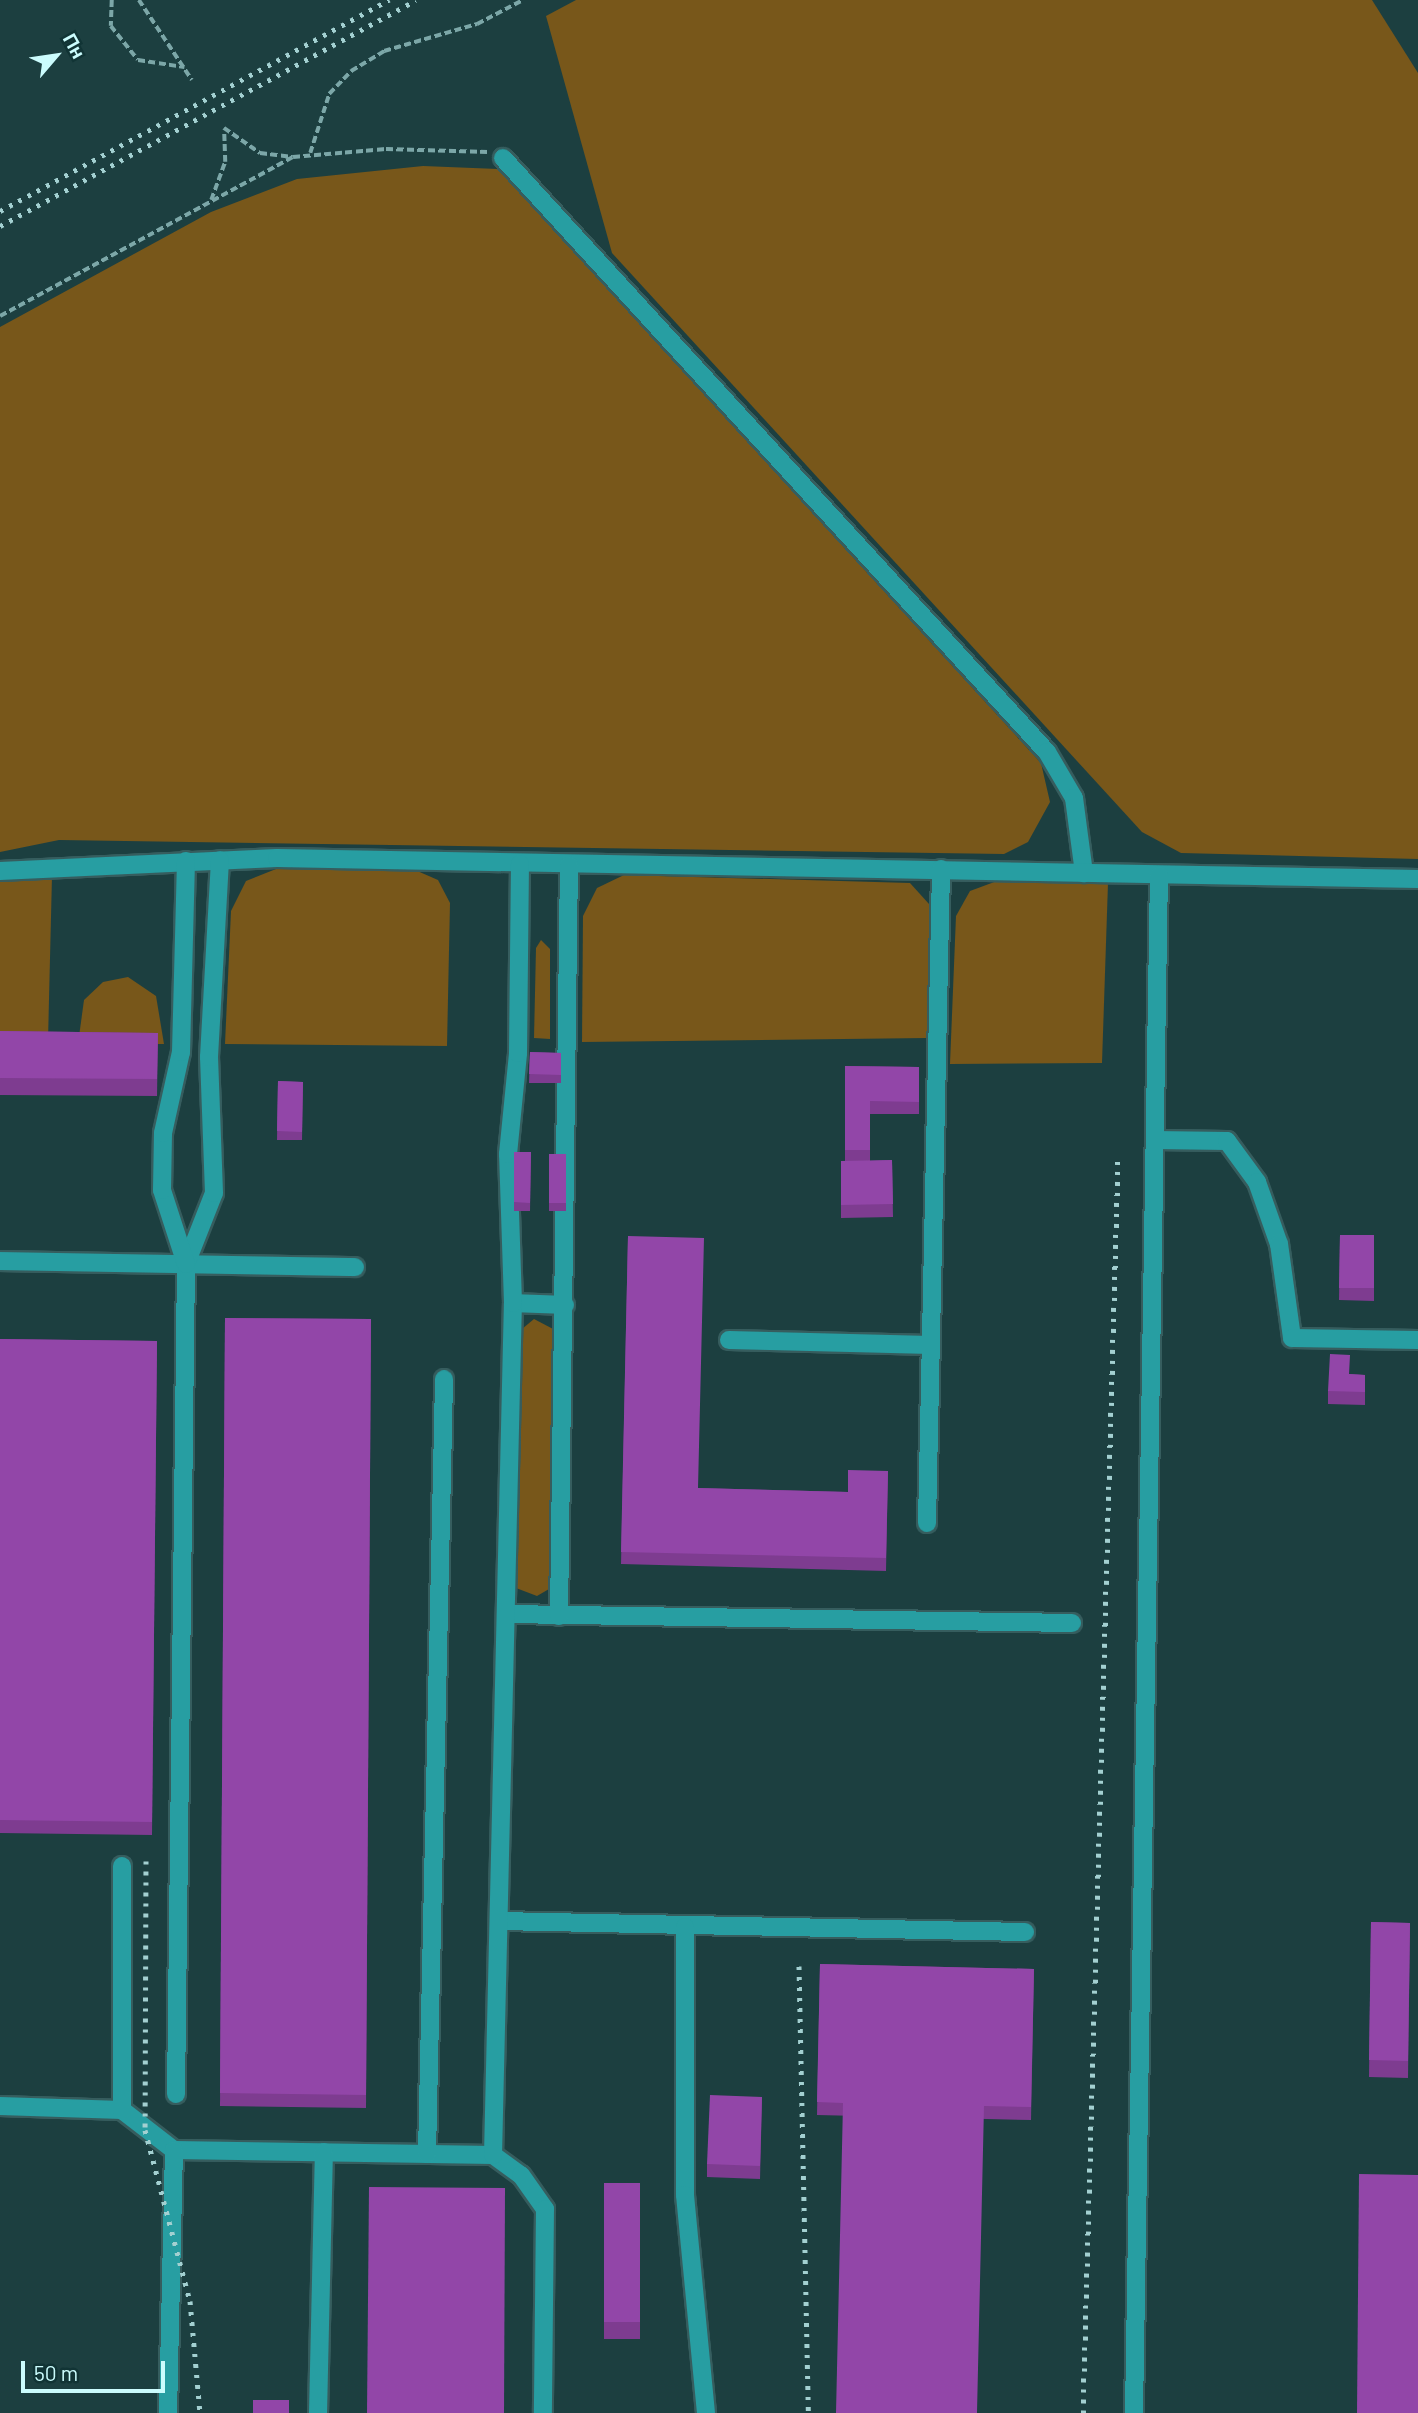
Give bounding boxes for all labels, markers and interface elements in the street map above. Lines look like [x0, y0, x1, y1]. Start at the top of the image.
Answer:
north arrow [21, 21, 91, 91]
text: Пн [59, 29, 91, 62]
scale bar [24, 2346, 168, 2390]
text: 50 m [34, 2360, 78, 2385]

